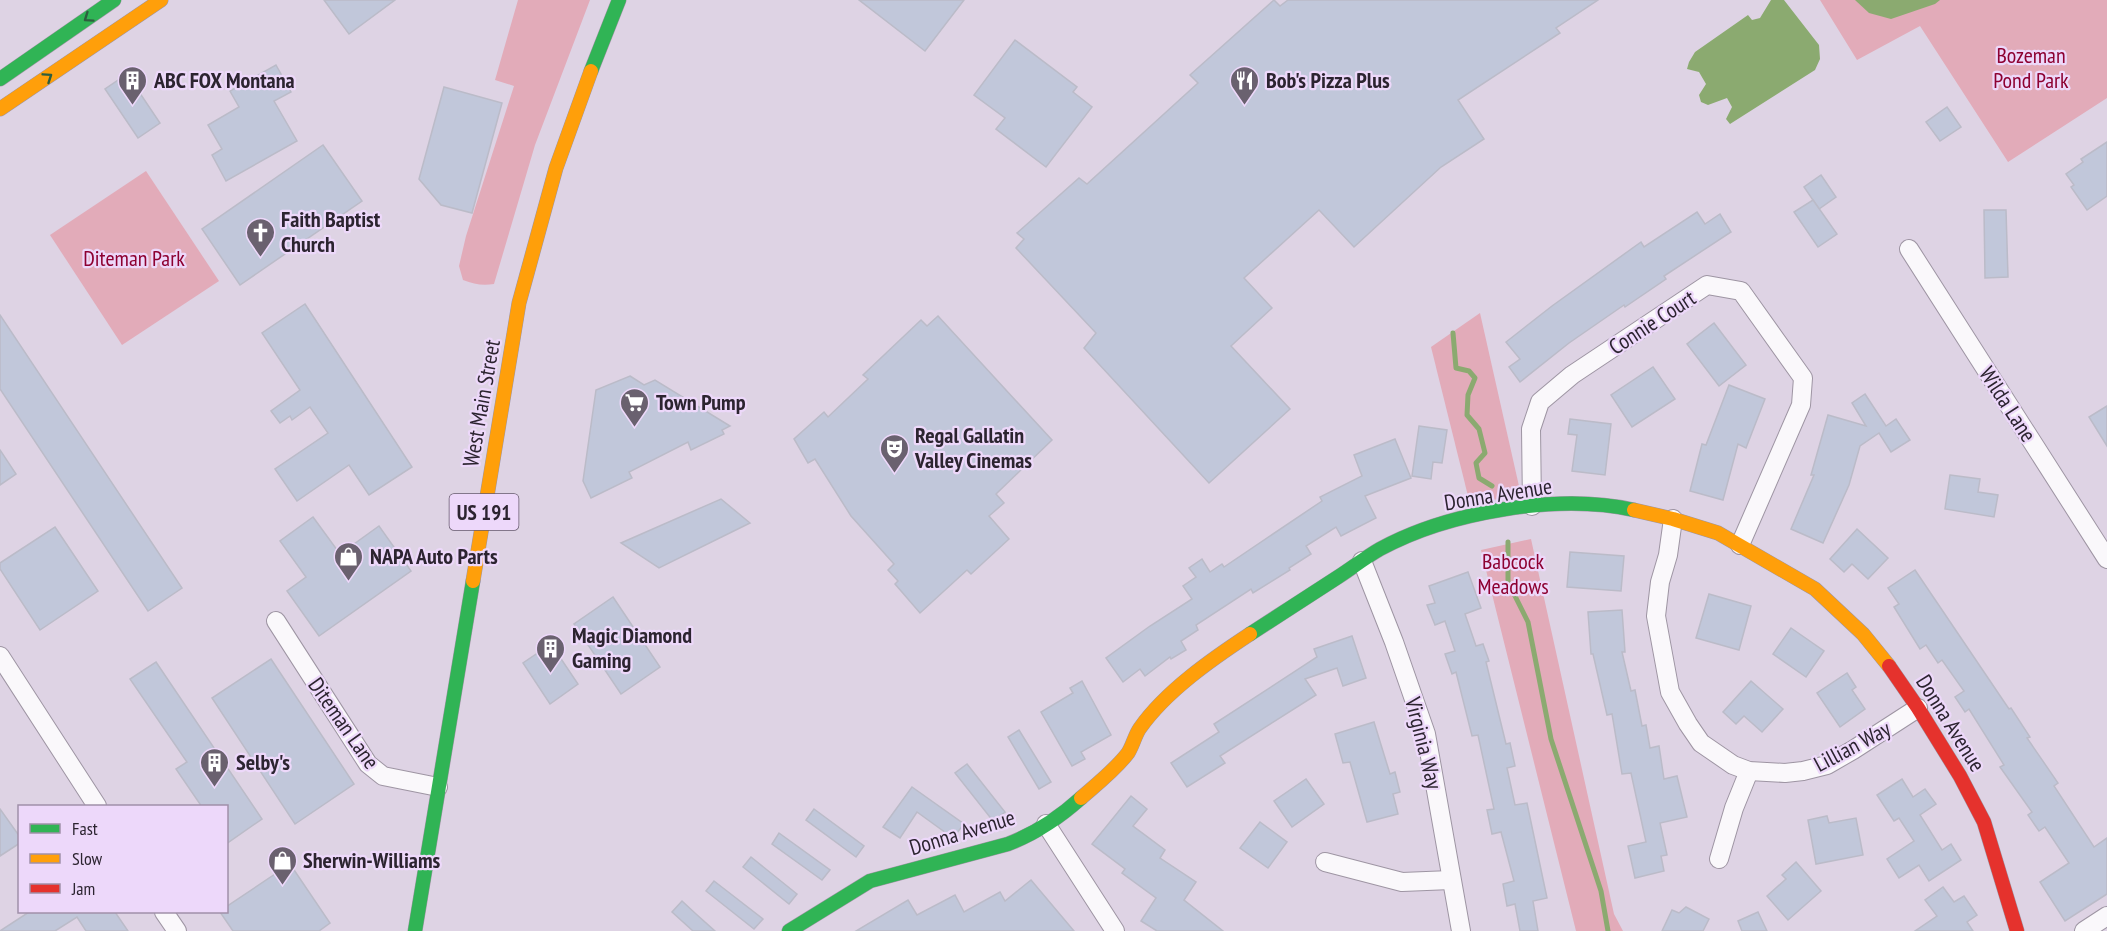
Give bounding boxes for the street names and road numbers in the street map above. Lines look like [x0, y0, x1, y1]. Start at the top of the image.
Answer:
street label: Connie Court [1603, 284, 1701, 360]
street label: West Main Street [456, 337, 506, 469]
street label: Wilda Lane [1973, 361, 2043, 447]
street label: Donna Avenue [1442, 472, 1554, 516]
road number: US 191 [450, 494, 518, 530]
street label: Donna Avenue [1910, 669, 1992, 777]
street label: Diteman Lane [302, 672, 386, 774]
street label: Virginia Way [1399, 693, 1449, 793]
street label: Lillian Way [1809, 714, 1896, 778]
street label: Donna Avenue [906, 803, 1018, 861]

